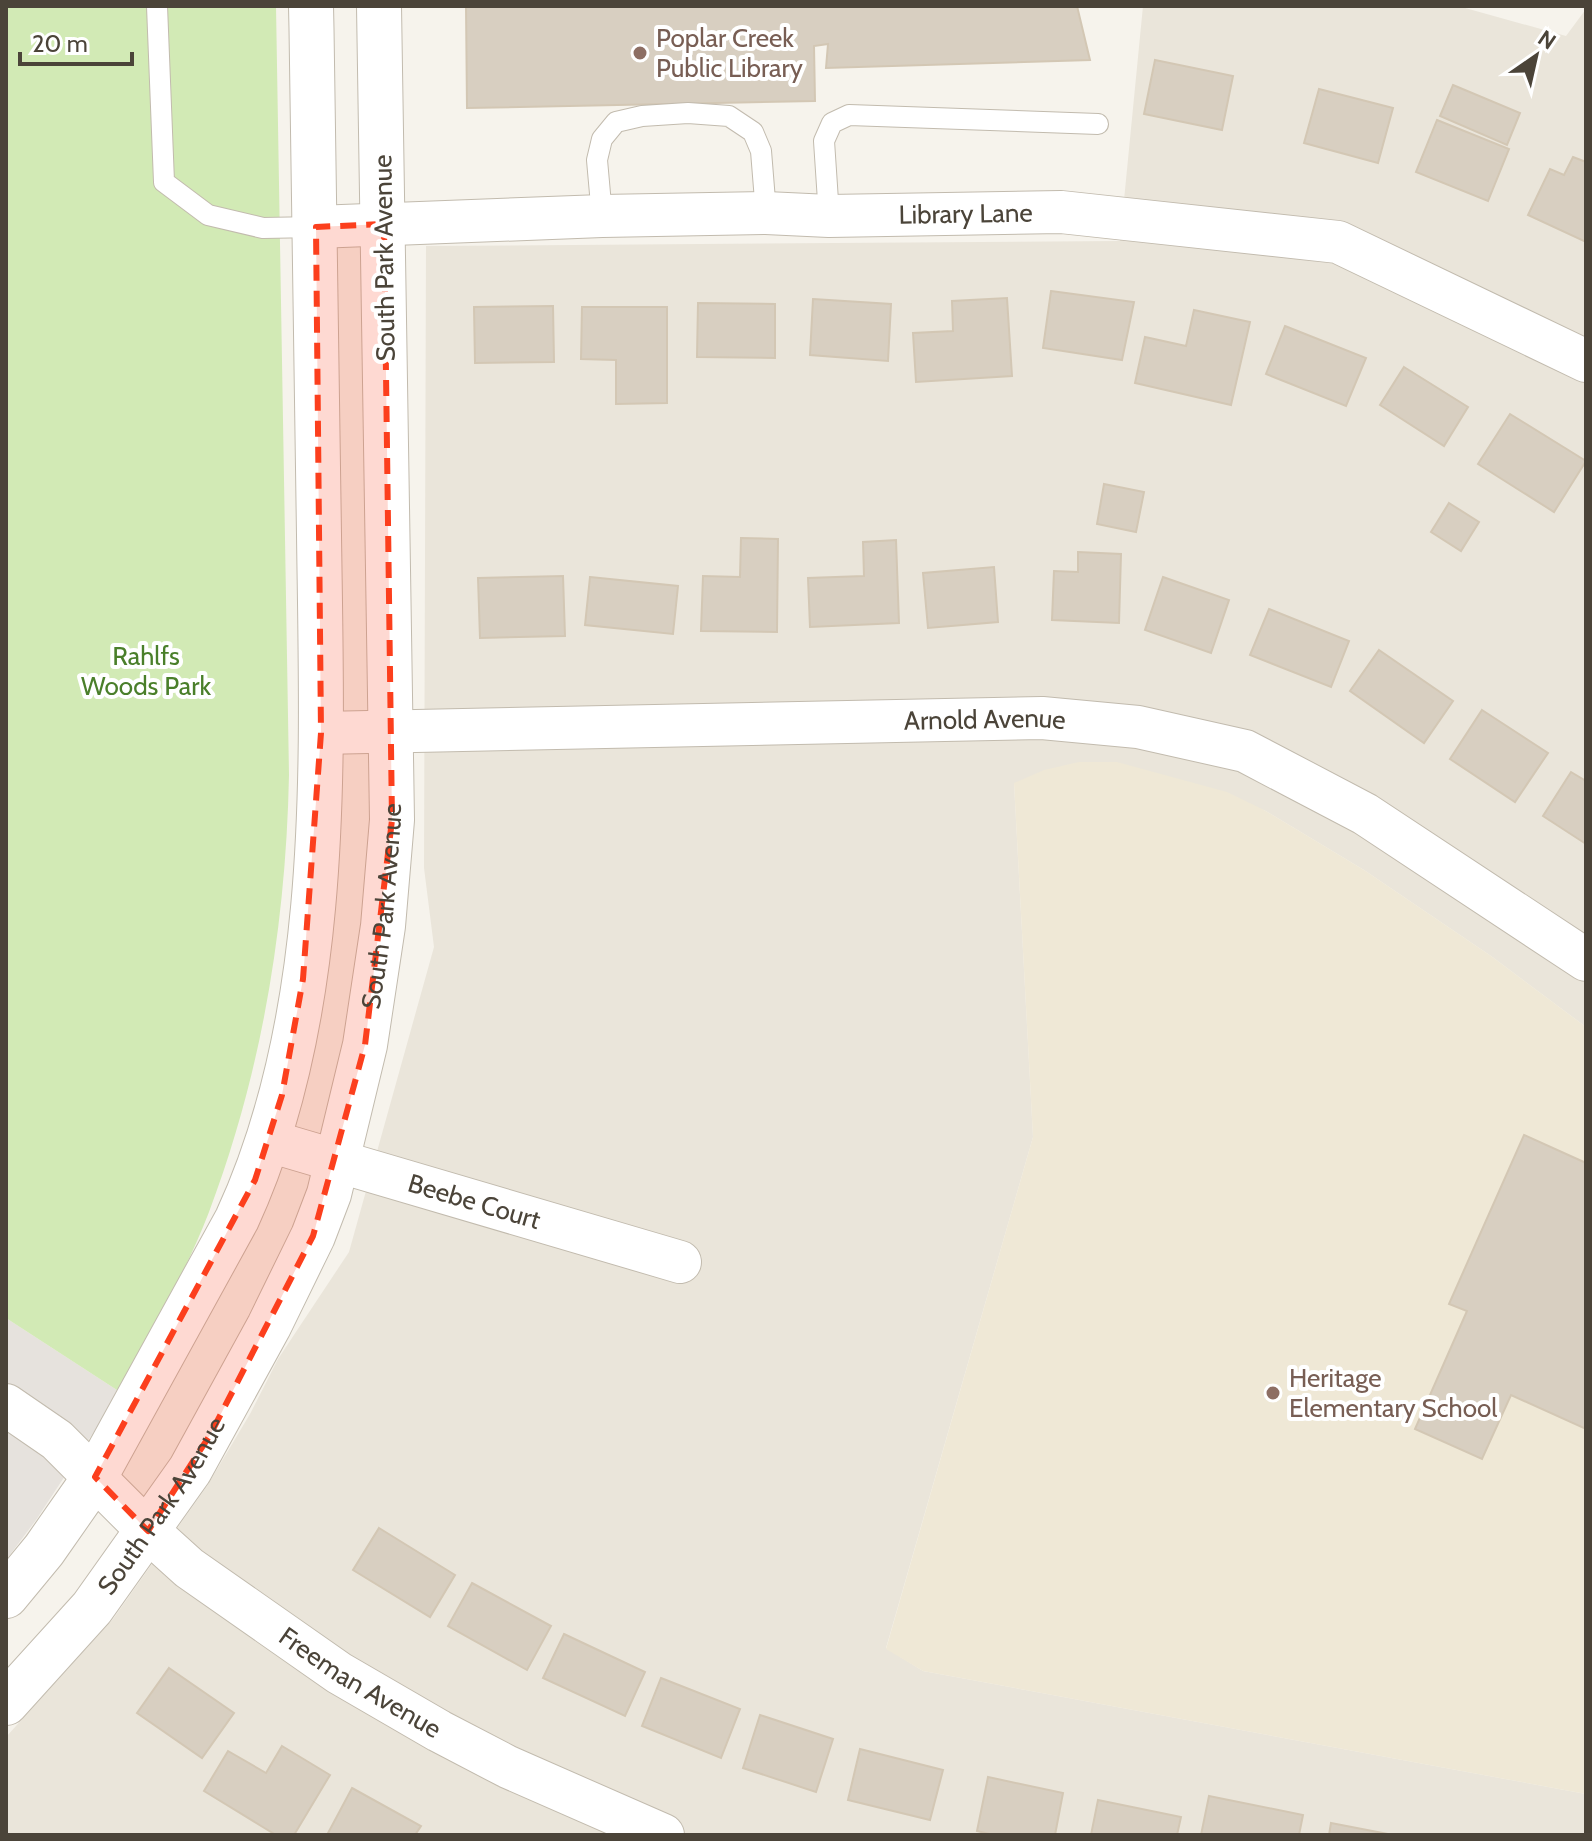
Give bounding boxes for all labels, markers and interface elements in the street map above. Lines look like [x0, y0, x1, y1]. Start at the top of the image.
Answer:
scale bar [20, 16, 132, 66]
north arrow [1496, 16, 1576, 96]
place label: Poplar Creek Public Library [656, 22, 803, 84]
text: N [1533, 24, 1561, 55]
text: 20 m [32, 29, 88, 58]
marker: Poplar Creek Public Library [631, 44, 649, 62]
street label: South Park Avenue [366, 154, 402, 362]
street label: Library Lane [898, 196, 1033, 231]
park label: Rahlfs Woods Park [81, 640, 211, 702]
street label: Arnold Avenue [904, 702, 1067, 737]
street label: South Park Avenue [355, 803, 408, 1011]
street label: Beebe Court [404, 1167, 544, 1236]
place label: Heritage Elementary School [1289, 1362, 1497, 1424]
marker: Heritage Elementary School [1264, 1384, 1282, 1402]
street label: South Park Avenue [91, 1411, 232, 1601]
street label: Freeman Avenue [273, 1620, 447, 1745]

